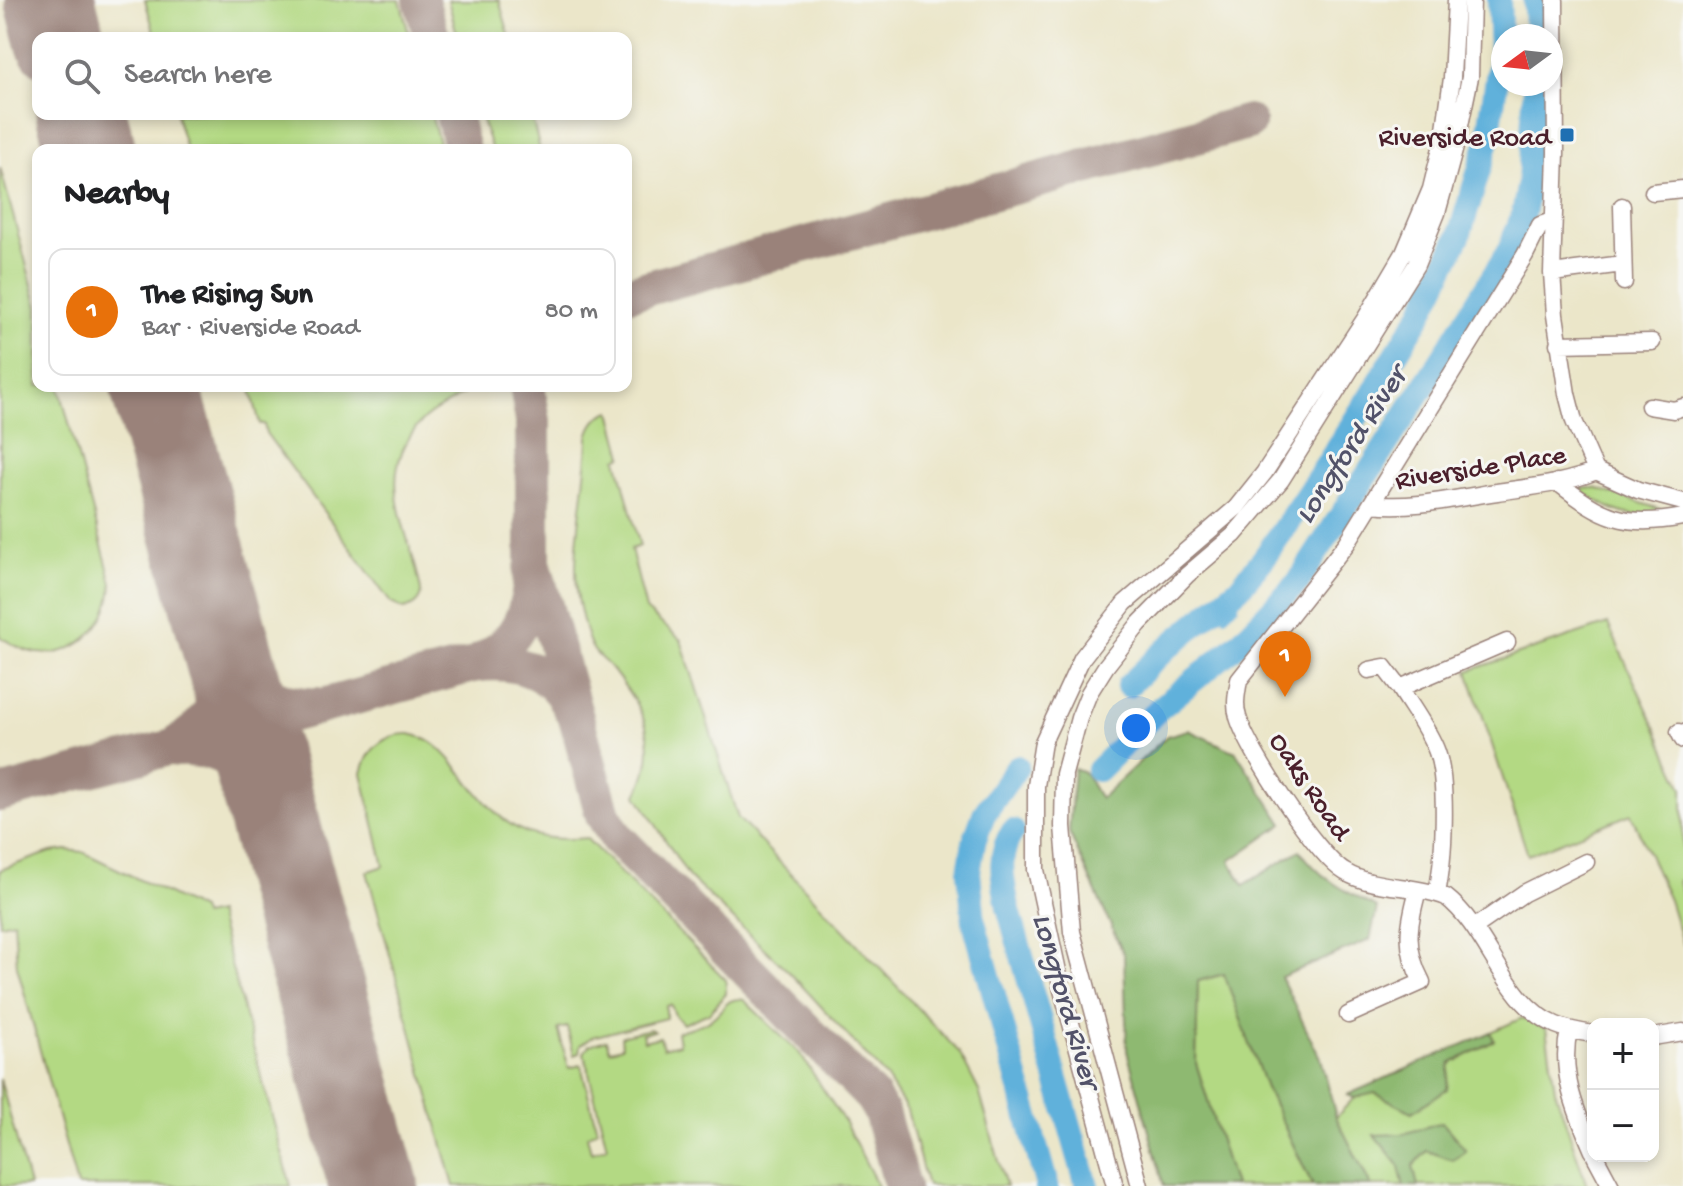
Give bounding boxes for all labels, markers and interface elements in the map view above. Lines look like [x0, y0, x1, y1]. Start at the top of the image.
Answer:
north arrow [1491, 24, 1563, 96]
search box [32, 32, 632, 120]
icon: search [60, 54, 104, 98]
text: Search here [124, 59, 272, 94]
place label: Riverside Road [1379, 123, 1554, 156]
marker: Riverside Road [1558, 126, 1576, 144]
text: Nearby [64, 176, 169, 216]
text: The Rising Sun [142, 279, 313, 314]
text: 1 [87, 297, 97, 328]
text: 80 m [544, 297, 598, 328]
text: Bar · Riverside Road [142, 314, 360, 345]
water label: Longford River [1289, 357, 1419, 531]
street label: Riverside Place [1393, 440, 1569, 499]
pin: 1 [1259, 631, 1311, 697]
your location [1116, 708, 1156, 748]
street label: Oaks Road [1260, 727, 1358, 850]
water label: Longford River [1022, 910, 1107, 1097]
map controls [1587, 1018, 1659, 1162]
button: + [1587, 1018, 1659, 1090]
button: − [1587, 1090, 1659, 1162]

